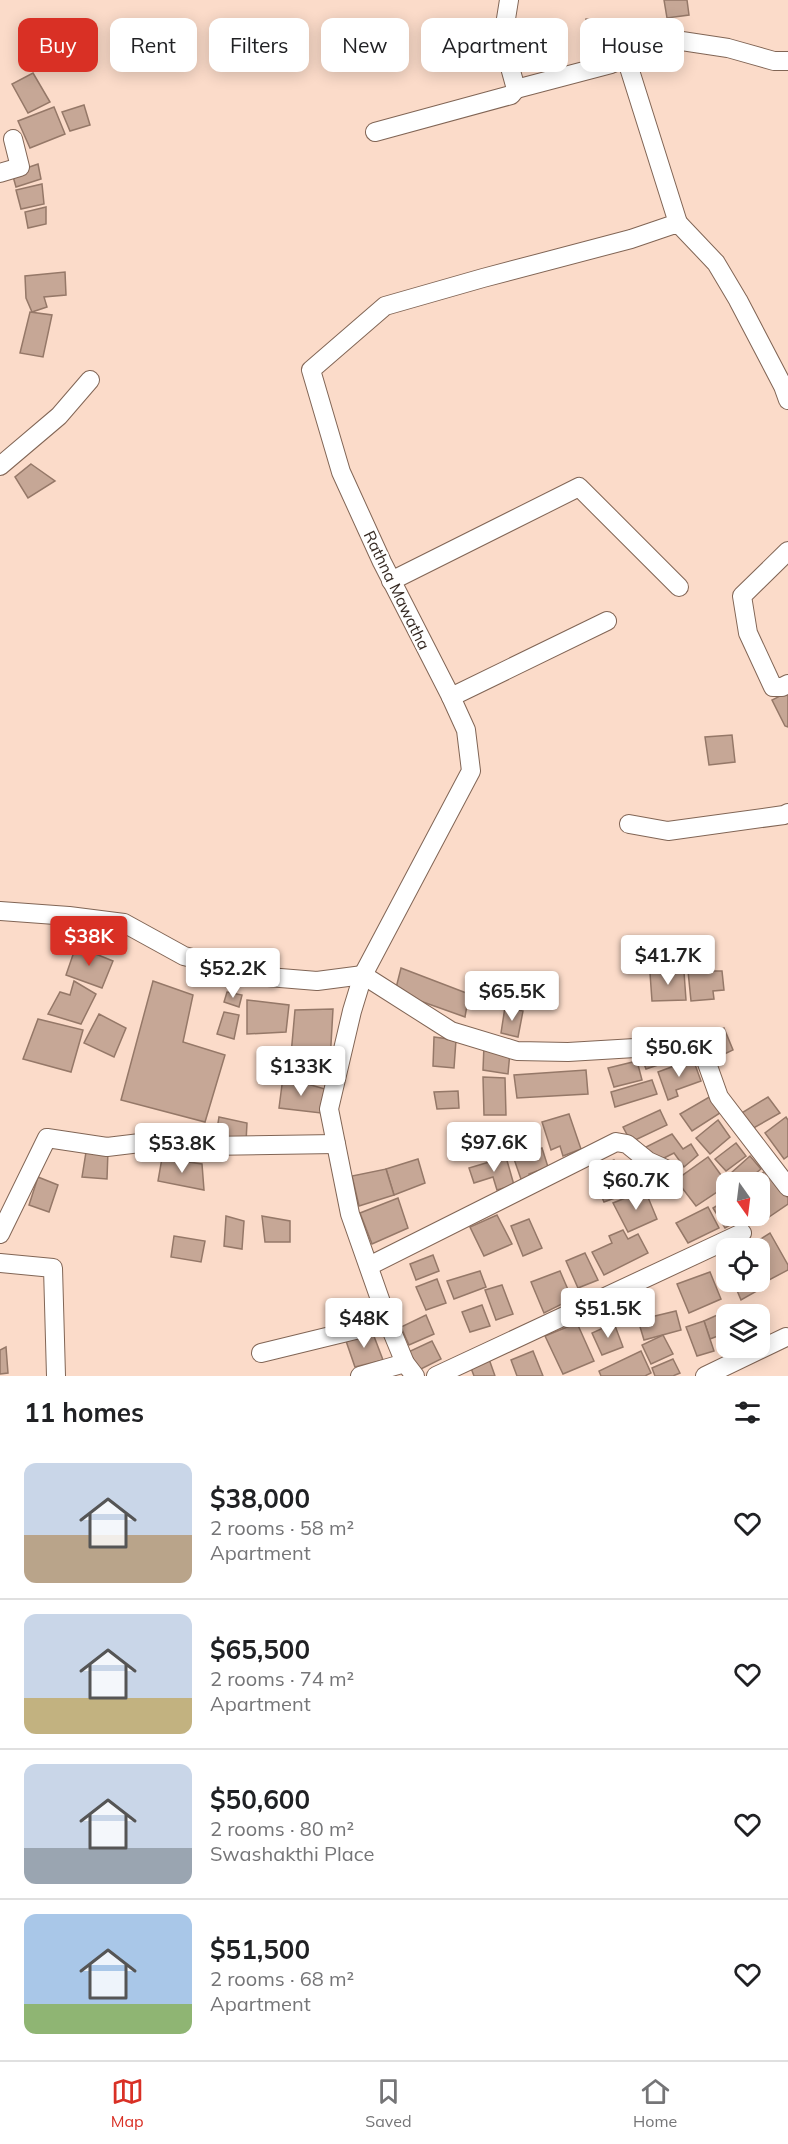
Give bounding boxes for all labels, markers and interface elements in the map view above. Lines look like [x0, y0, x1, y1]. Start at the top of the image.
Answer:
chip: Buy [18, 18, 98, 72]
chip: Rent [110, 18, 197, 72]
chip: Filters [209, 18, 309, 72]
chip: New [321, 18, 409, 72]
chip: Apartment [421, 18, 568, 72]
chip: House [580, 18, 684, 72]
street label: Rathna Mawatha [360, 527, 434, 653]
pin: $38K [53, 916, 125, 967]
text: $38K [64, 923, 114, 948]
pin: $41.7K [619, 935, 717, 986]
text: $41.7K [635, 942, 701, 967]
pin: $52.2K [184, 948, 282, 999]
text: $52.2K [200, 955, 266, 980]
pin: $65.5K [463, 971, 561, 1022]
text: $65.5K [479, 978, 545, 1003]
pin: $50.6K [630, 1027, 728, 1078]
text: $50.6K [646, 1034, 712, 1059]
pin: $133K [259, 1046, 343, 1097]
text: $133K [270, 1053, 332, 1078]
pin: $97.6K [445, 1122, 543, 1173]
pin: $53.8K [133, 1123, 231, 1174]
text: $97.6K [461, 1129, 527, 1154]
text: $53.8K [149, 1130, 215, 1155]
pin: $60.7K [587, 1160, 685, 1211]
text: $60.7K [603, 1167, 669, 1192]
north arrow [716, 1172, 770, 1226]
map controls [716, 1172, 770, 1358]
button: locate [716, 1238, 770, 1292]
pin: $51.5K [559, 1288, 657, 1339]
text: $51.5K [575, 1295, 641, 1320]
pin: $48K [328, 1298, 400, 1349]
button: layers [716, 1304, 770, 1358]
text: $48K [339, 1305, 389, 1330]
text: 11 homes [24, 1396, 144, 1429]
icon: filters [731, 1396, 764, 1429]
text: $38,000 [210, 1482, 310, 1515]
icon: home [72, 1487, 144, 1559]
icon: heart [731, 1507, 764, 1540]
text: 2 rooms · 58 m² [210, 1515, 354, 1540]
text: Apartment [210, 1540, 311, 1565]
text: $65,500 [210, 1633, 310, 1666]
icon: home [72, 1638, 144, 1710]
icon: heart [731, 1658, 764, 1691]
text: 2 rooms · 74 m² [210, 1666, 354, 1691]
text: Apartment [210, 1691, 311, 1716]
text: $50,600 [210, 1783, 310, 1816]
icon: home [72, 1788, 144, 1860]
icon: heart [731, 1808, 764, 1841]
text: 2 rooms · 80 m² [210, 1816, 354, 1841]
text: Swashakthi Place [210, 1841, 374, 1866]
text: $51,500 [210, 1933, 310, 1966]
icon: home [72, 1938, 144, 2010]
icon: heart [731, 1958, 764, 1991]
text: 2 rooms · 68 m² [210, 1966, 354, 1991]
text: Apartment [210, 1991, 311, 2016]
tab: Map [111, 2075, 144, 2131]
tab: Saved [365, 2075, 411, 2131]
tab: Home [633, 2075, 677, 2131]

